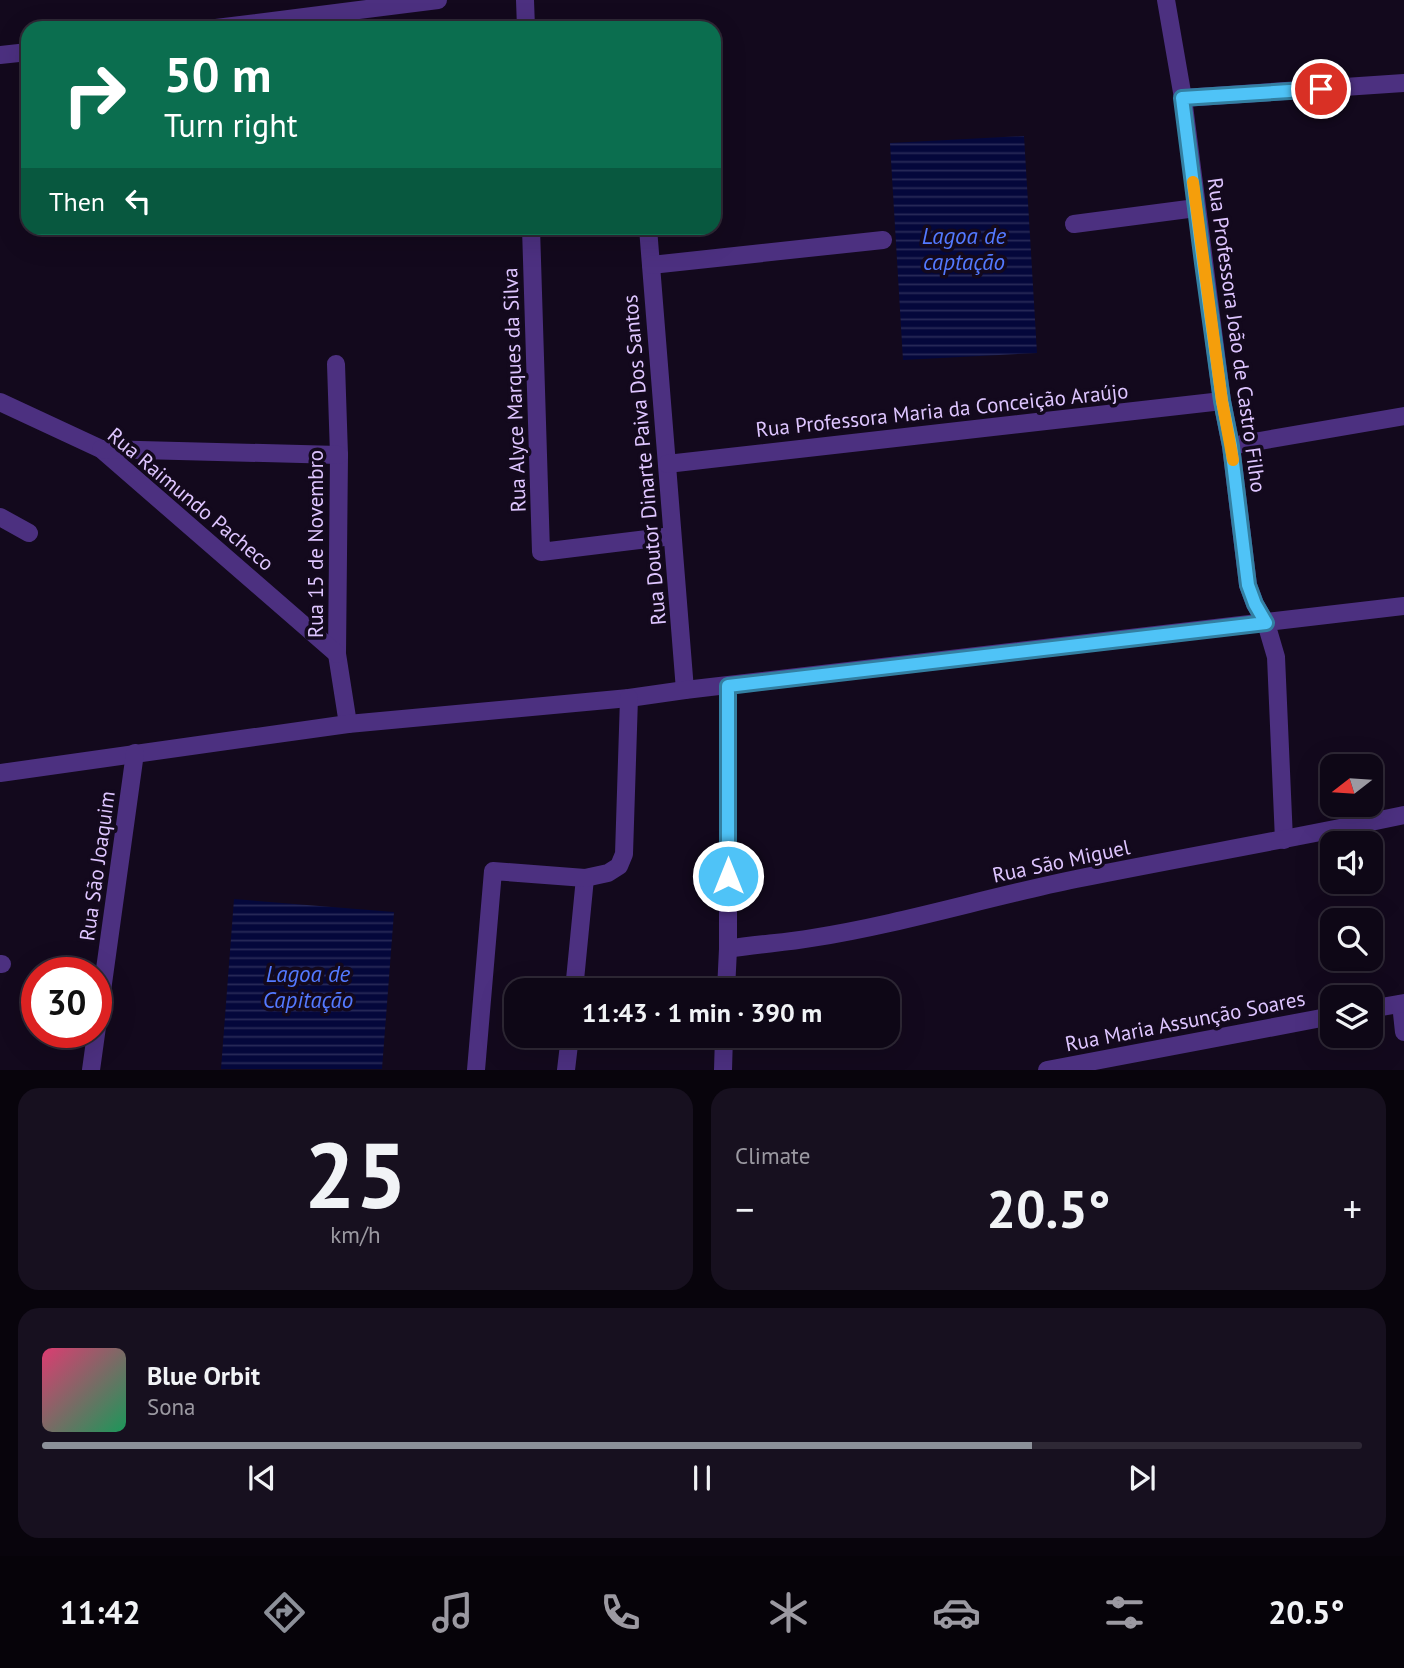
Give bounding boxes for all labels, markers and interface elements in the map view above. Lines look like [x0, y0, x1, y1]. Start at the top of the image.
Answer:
text: 50 m [164, 42, 271, 106]
icon: right [49, 49, 140, 140]
pin [1291, 59, 1351, 119]
icon: arrive [1302, 70, 1340, 108]
text: Turn right [164, 104, 298, 146]
street label: Rua Professora João de Castro Filho [1202, 176, 1272, 494]
icon: left [119, 182, 157, 220]
text: Then [49, 185, 105, 218]
water label: Lagoa de captação [922, 221, 1007, 276]
street label: Rua Alyce Marques da Silva [496, 267, 532, 513]
street label: Rua Doutor Dinarte Paiva Dos Santos [616, 294, 672, 626]
street label: Rua Professora Maria da Conceição Araújo [754, 377, 1130, 443]
street label: Rua Raimundo Pacheco [102, 421, 280, 577]
street label: Rua 15 de Novembro [302, 450, 329, 638]
north arrow [1320, 754, 1382, 817]
map controls [1320, 754, 1383, 1048]
street label: Rua São Joaquim [73, 789, 121, 943]
button: sound [1320, 831, 1383, 894]
street label: Rua São Miguel [990, 833, 1132, 889]
position arrow [691, 839, 765, 913]
button: search [1320, 908, 1383, 971]
speed limit sign: 30 [21, 957, 112, 1048]
water label: Lagoa de Capitação [263, 959, 353, 1014]
street label: Rua Maria Assunção Soares [1063, 984, 1307, 1058]
button: layers [1320, 985, 1383, 1048]
text: 11:43 · 1 min · 390 m [582, 996, 822, 1029]
text: 25 [304, 1115, 407, 1233]
text: Climate [735, 1141, 810, 1170]
text: 20.5° [987, 1175, 1110, 1242]
text: − [735, 1184, 754, 1233]
text: + [1343, 1184, 1362, 1233]
text: km/h [330, 1220, 381, 1249]
text: Blue Orbit [147, 1359, 260, 1392]
text: Sona [147, 1392, 196, 1421]
icon: previous [243, 1459, 281, 1497]
icon: pause [683, 1459, 721, 1497]
icon: next [1123, 1459, 1161, 1497]
icon: directions [260, 1588, 309, 1637]
icon: music [428, 1588, 477, 1637]
icon: phone [596, 1588, 645, 1637]
icon: climate [764, 1588, 813, 1637]
icon: car [932, 1588, 981, 1637]
icon: filters [1100, 1588, 1149, 1637]
text: 11:42 [60, 1591, 141, 1633]
text: 20.5° [1268, 1591, 1344, 1633]

